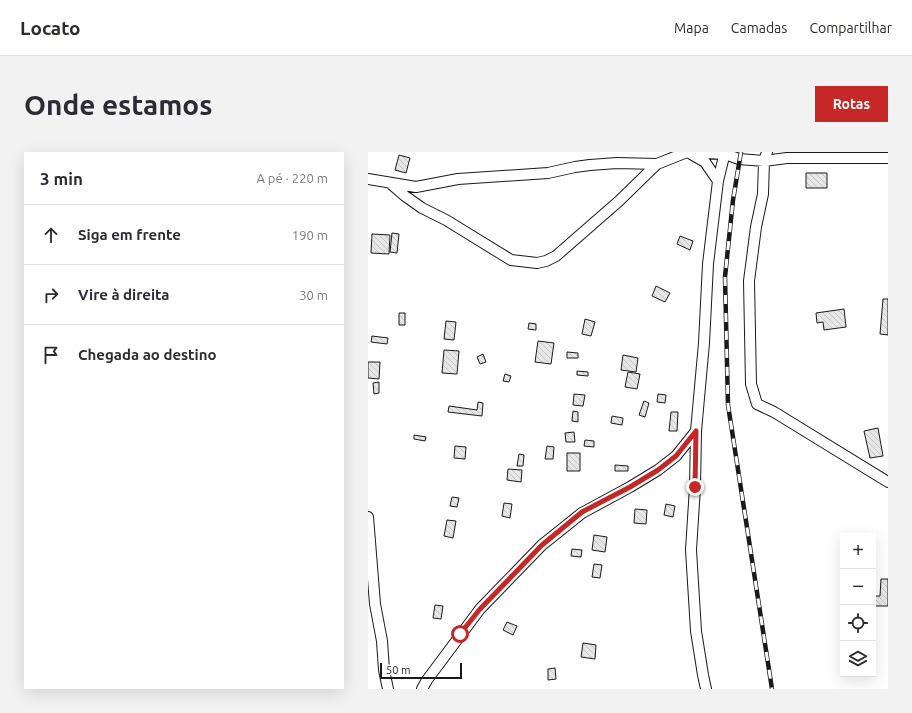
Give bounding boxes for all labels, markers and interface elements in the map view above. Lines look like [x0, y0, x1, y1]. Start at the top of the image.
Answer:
text: Locato [20, 17, 81, 39]
text: Mapa [674, 20, 709, 36]
text: Camadas [731, 20, 787, 36]
text: Compartilhar [809, 20, 892, 36]
button: Rotas [815, 86, 888, 122]
text: Onde estamos [24, 89, 212, 120]
text: 3 min [40, 169, 83, 188]
text: A pé · 220 m [256, 171, 328, 185]
icon: ahead [40, 224, 62, 246]
text: Siga em frente [78, 226, 181, 243]
text: 190 m [292, 228, 328, 242]
icon: right [40, 284, 62, 306]
text: Vire à direita [78, 286, 170, 303]
text: 30 m [299, 288, 328, 302]
icon: arrive [40, 344, 62, 366]
text: Chegada ao destino [78, 346, 217, 363]
route end [686, 478, 704, 496]
map controls [840, 533, 876, 677]
button: + [840, 533, 876, 569]
button: − [840, 569, 876, 605]
button: locate [840, 605, 876, 641]
route start [451, 625, 469, 643]
button: layers [840, 641, 876, 677]
scale bar [380, 661, 462, 680]
text: 50 m [386, 664, 410, 676]

